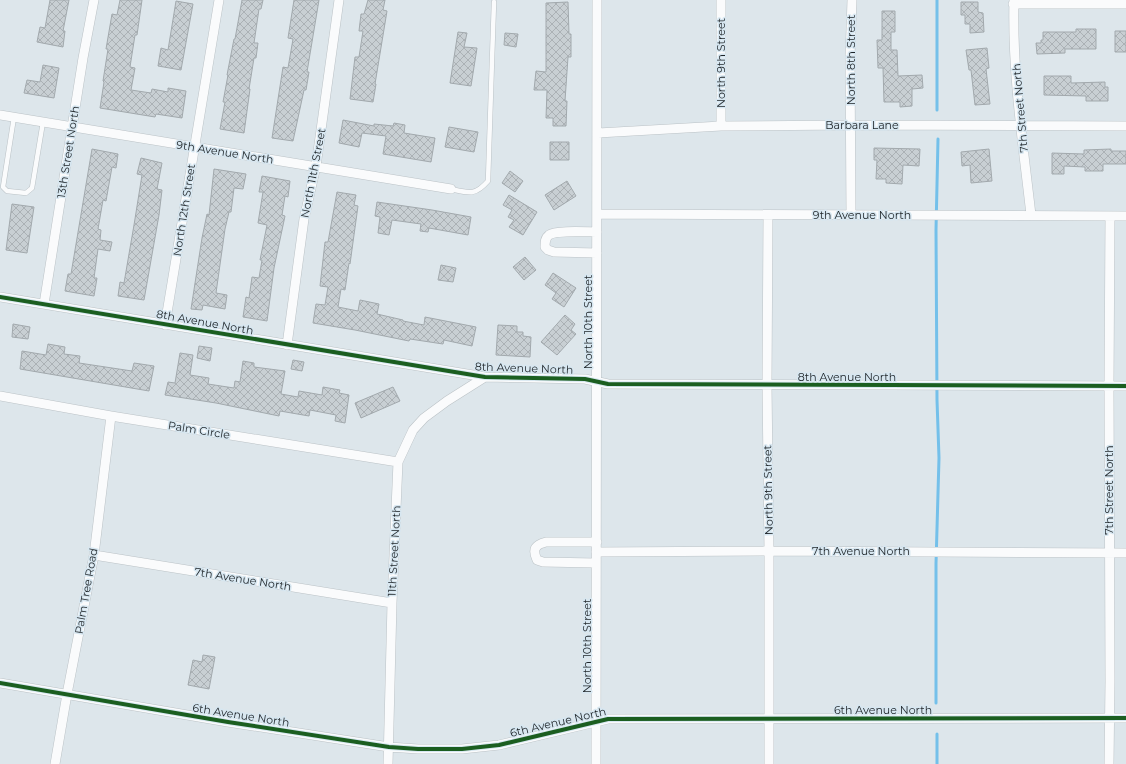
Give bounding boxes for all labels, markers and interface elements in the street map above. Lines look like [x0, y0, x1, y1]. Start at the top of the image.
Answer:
street label: North 8th Street [844, 14, 858, 105]
street label: North 9th Street [714, 17, 728, 108]
street label: 7th Street North [1009, 63, 1031, 153]
street label: 13th Street North [54, 105, 82, 199]
street label: Barbara Lane [825, 118, 899, 132]
street label: North 11th Street [297, 126, 329, 219]
street label: 9th Avenue North [175, 137, 275, 167]
street label: North 12th Street [170, 162, 198, 257]
street label: 9th Avenue North [813, 208, 911, 222]
street label: North 10th Street [581, 274, 595, 369]
street label: 8th Avenue North [155, 307, 255, 337]
street label: 8th Avenue North [475, 359, 573, 377]
street label: 8th Avenue North [798, 370, 896, 384]
street label: Palm Circle [167, 418, 231, 442]
street label: North 9th Street [760, 444, 776, 535]
street label: 7th Street North [1102, 445, 1116, 535]
street label: 11th Street North [385, 505, 403, 597]
street label: 7th Avenue North [812, 544, 910, 558]
street label: Palm Tree Road [72, 547, 100, 635]
street label: 7th Avenue North [194, 564, 292, 594]
street label: North 10th Street [580, 598, 594, 693]
street label: 6th Avenue North [191, 700, 291, 730]
street label: 6th Avenue North [834, 703, 932, 717]
street label: 6th Avenue North [509, 704, 607, 740]

